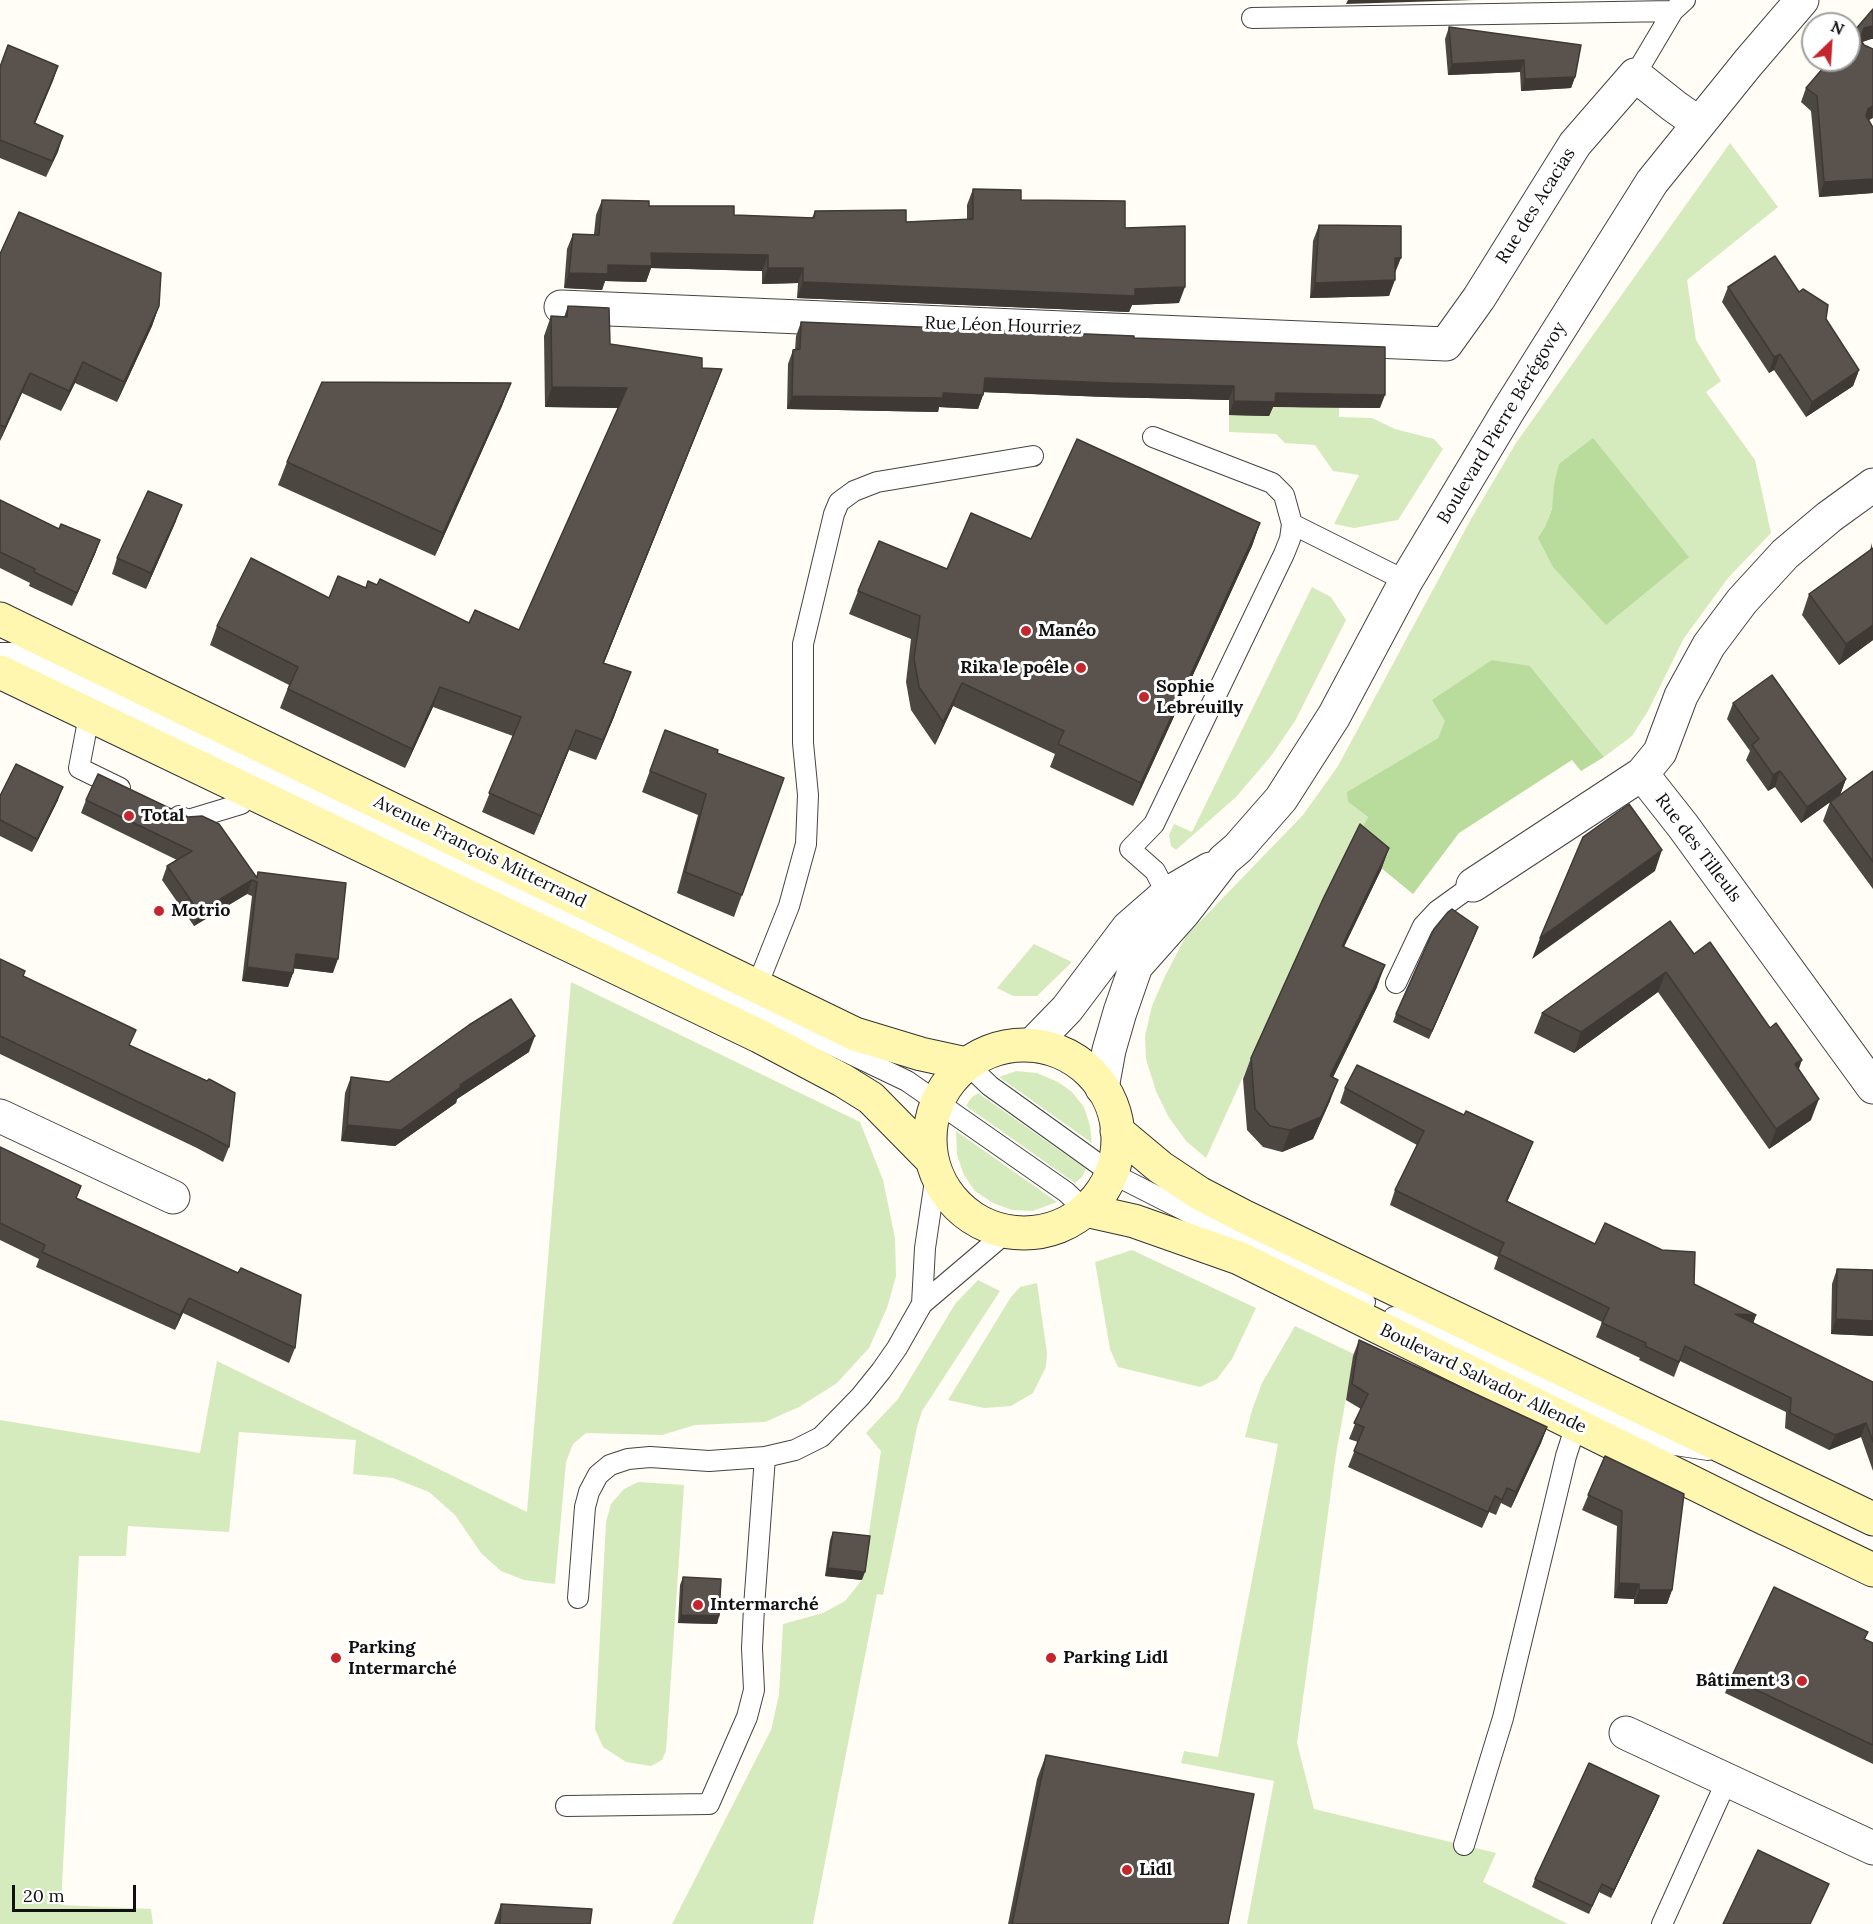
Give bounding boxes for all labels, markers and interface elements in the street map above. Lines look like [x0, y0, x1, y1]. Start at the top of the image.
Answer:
north arrow [1801, 12, 1861, 72]
text: N [1828, 16, 1848, 39]
street label: Rue des Acacias [1492, 144, 1580, 268]
street label: Rue Léon Hourriez [924, 312, 1082, 340]
street label: Boulevard Pierre Bérégovoy [1433, 318, 1571, 528]
place label: Manéo [1038, 620, 1096, 642]
marker: Manéo [1019, 624, 1033, 638]
place label: Rika le poêle [960, 657, 1069, 679]
marker: Rika le poêle [1074, 661, 1088, 675]
place label: Sophie Lebreuilly [1156, 676, 1243, 718]
marker: Sophie Lebreuilly [1137, 690, 1151, 704]
street label: Rue des Tilleuls [1650, 789, 1746, 907]
street label: Avenue François Mitterrand [370, 791, 590, 913]
place label: Total [141, 805, 184, 827]
marker: Total [122, 809, 136, 823]
place label: Motrio [171, 900, 230, 922]
marker: Motrio [152, 904, 166, 918]
street label: Boulevard Salvador Allende [1376, 1320, 1590, 1438]
place label: Intermarché [710, 1594, 819, 1616]
marker: Intermarché [691, 1598, 705, 1612]
place label: Parking Intermarché [348, 1637, 457, 1680]
place label: Parking Lidl [1063, 1647, 1168, 1669]
marker: Parking Intermarché [329, 1651, 343, 1665]
marker: Parking Lidl [1044, 1651, 1058, 1665]
place label: Bâtiment 3 [1696, 1670, 1790, 1692]
marker: Bâtiment 3 [1795, 1674, 1809, 1688]
place label: Lidl [1139, 1859, 1172, 1881]
marker: Lidl [1120, 1863, 1134, 1877]
scale bar [15, 1873, 140, 1911]
text: 20 m [23, 1884, 65, 1907]

